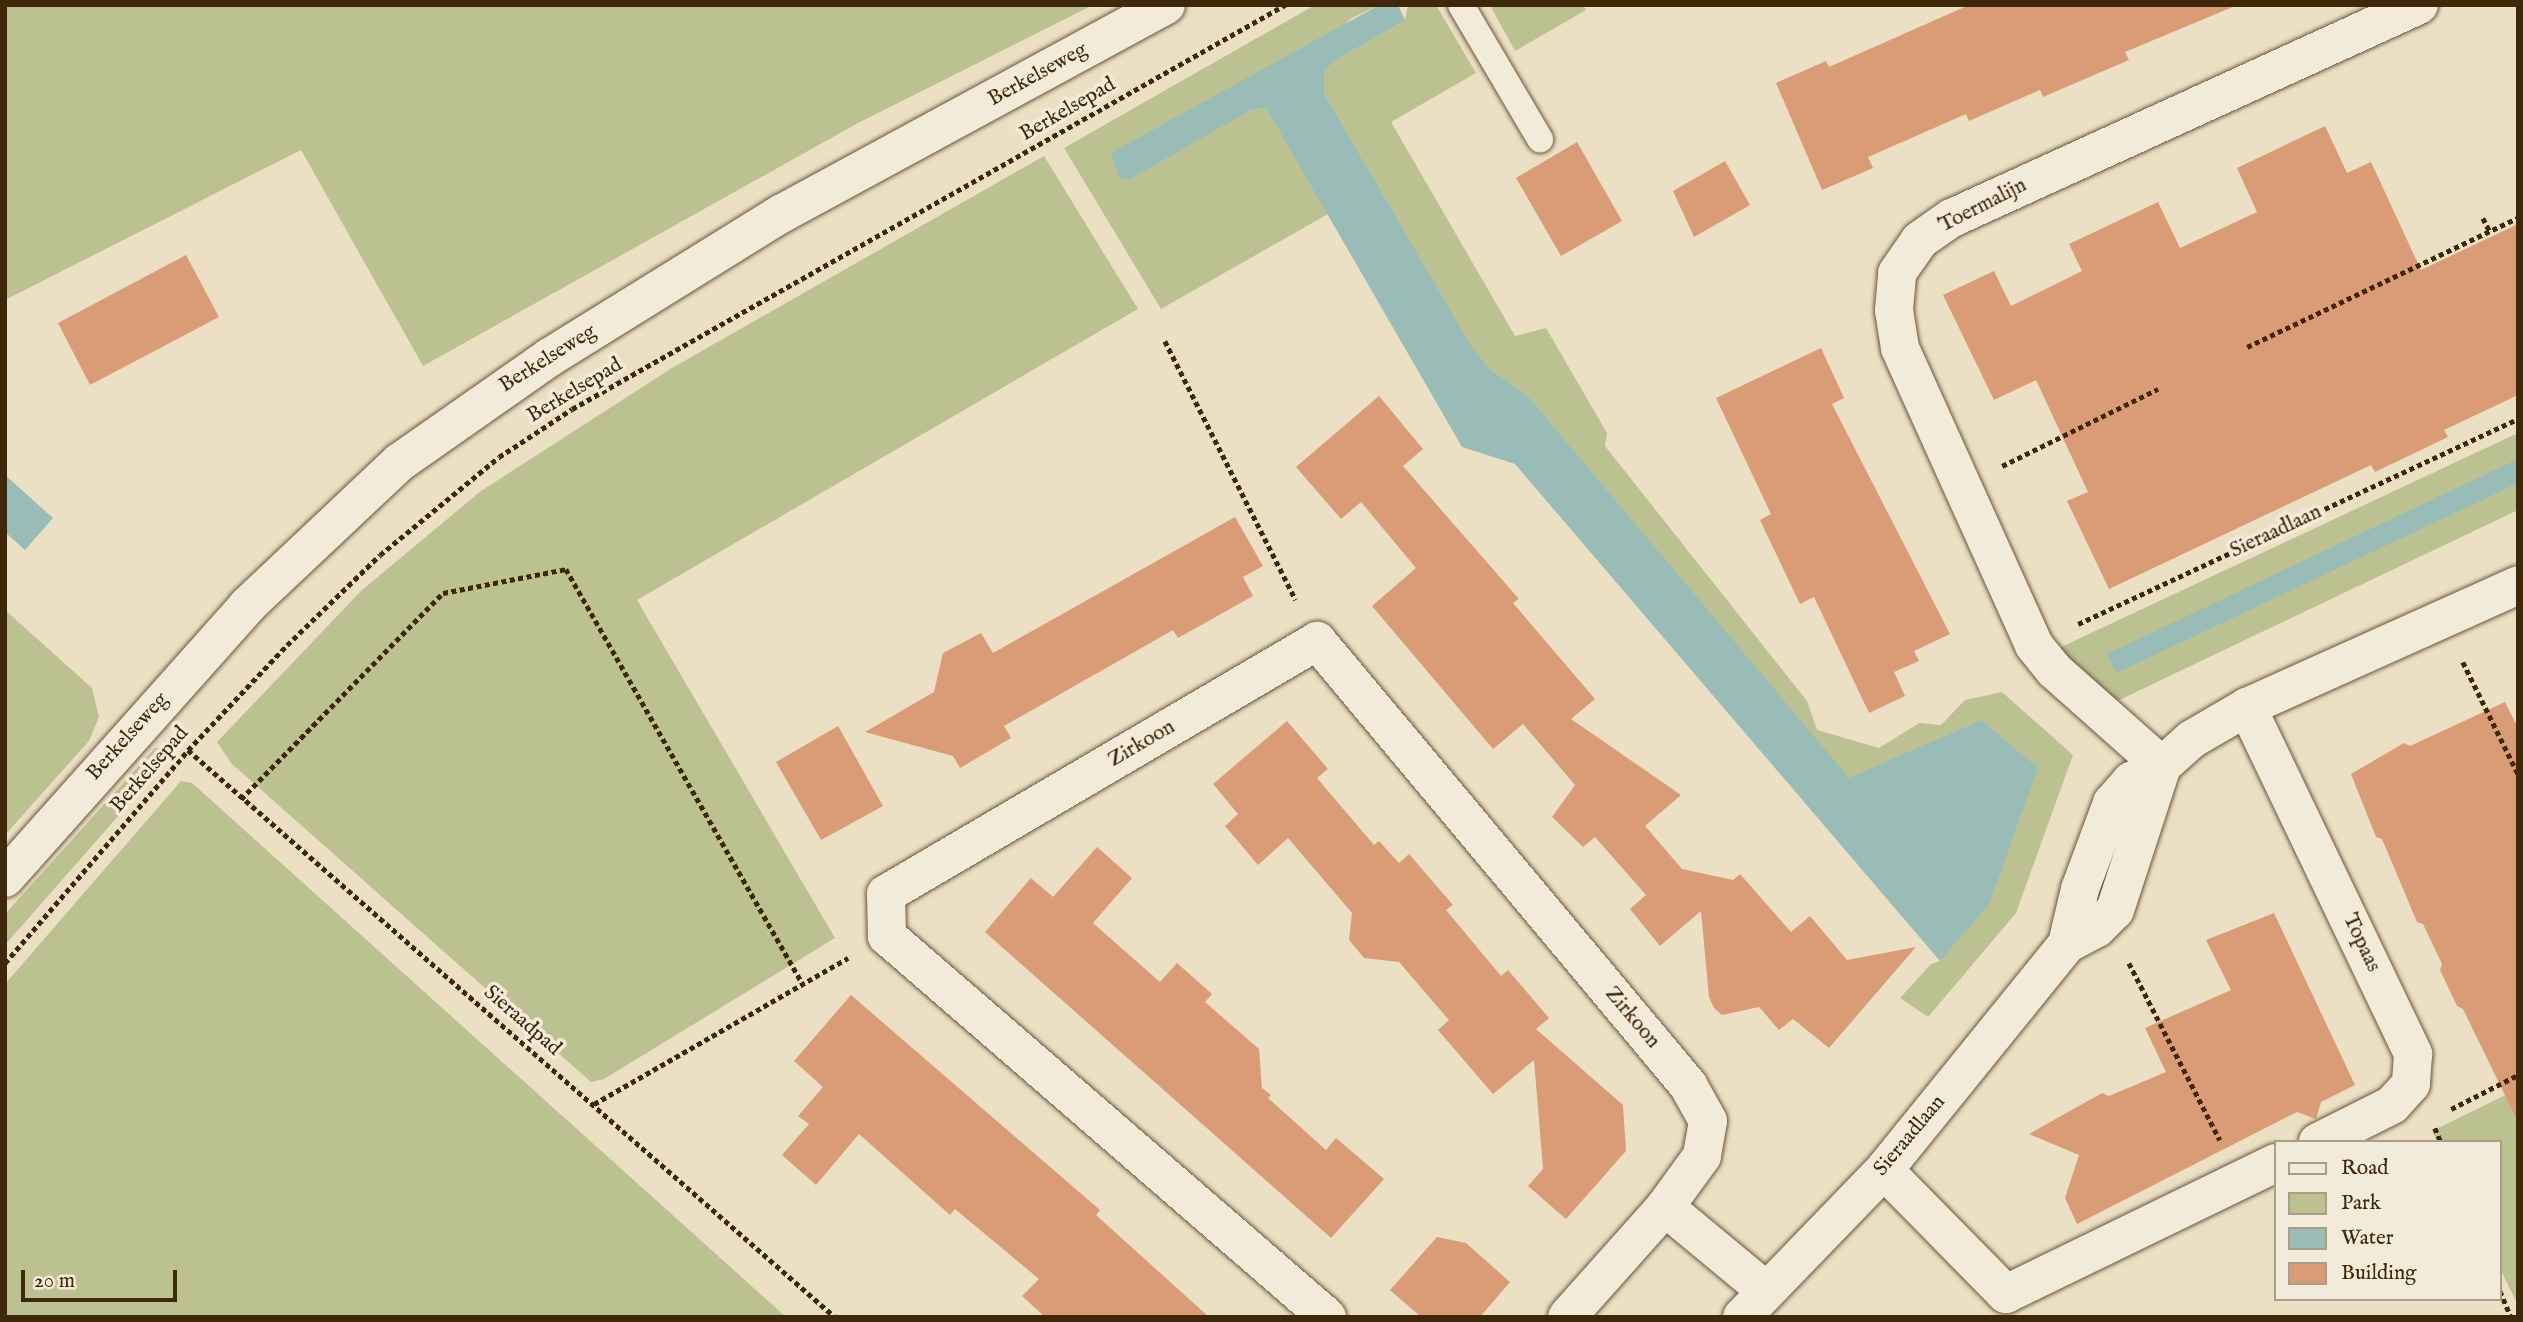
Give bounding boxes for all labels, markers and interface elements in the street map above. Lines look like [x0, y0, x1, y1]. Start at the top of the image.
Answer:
street label: Berkelseweg [984, 37, 1092, 113]
street label: Berkelsepad [1016, 73, 1120, 147]
street label: Toermalijn [1935, 173, 2031, 239]
street label: Berkelseweg [495, 319, 601, 399]
street label: Berkelsepad [523, 353, 627, 429]
street label: Sieraadlaan [2226, 500, 2326, 564]
street label: Berkelseweg [82, 688, 174, 786]
street label: Zirkoon [1104, 715, 1180, 773]
street label: Berkelsepad [106, 722, 194, 818]
street label: Topaas [2337, 910, 2385, 976]
street label: Sieraadpad [478, 980, 566, 1062]
street label: Zirkoon [1599, 982, 1665, 1054]
street label: Sieraadlaan [1869, 1090, 1951, 1182]
legend [2274, 1140, 2502, 1301]
text: Road [2341, 1155, 2388, 1182]
text: Park [2341, 1190, 2381, 1217]
text: Water [2341, 1225, 2393, 1252]
scale bar [24, 1256, 180, 1300]
text: Building [2341, 1260, 2416, 1287]
text: 20 m [34, 1268, 75, 1295]

